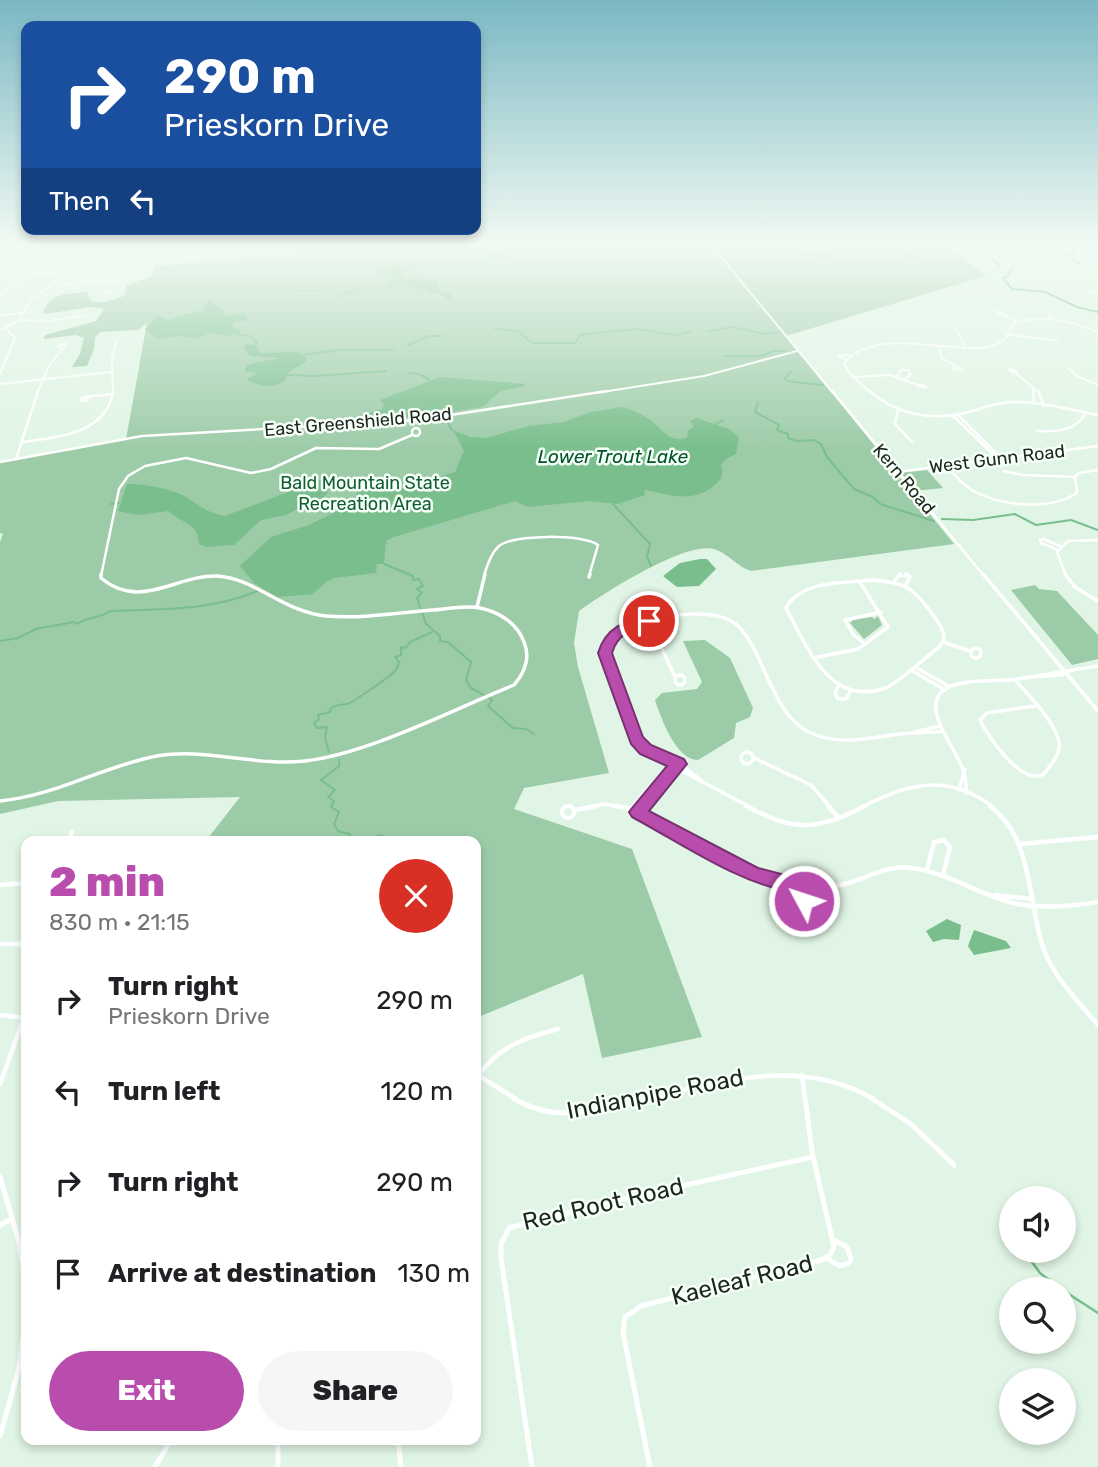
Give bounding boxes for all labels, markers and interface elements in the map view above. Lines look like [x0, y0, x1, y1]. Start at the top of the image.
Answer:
text: 290 m [164, 47, 316, 105]
icon: right [49, 49, 140, 140]
text: Prieskorn Drive [164, 106, 389, 144]
icon: left [124, 182, 162, 220]
text: Then [49, 186, 110, 217]
street label: East Greenshield Road [263, 403, 453, 441]
street label: Kern Road [868, 439, 940, 519]
street label: West Gunn Road [928, 440, 1066, 478]
water label: Lower Trout Lake [538, 445, 689, 468]
park label: Bald Mountain State Recreation Area [280, 472, 450, 515]
pin [619, 591, 679, 651]
icon: arrive [630, 602, 668, 640]
text: 2 min [49, 857, 165, 907]
button: close [379, 859, 453, 933]
position arrow [767, 864, 841, 938]
text: 830 m · 21:15 [49, 908, 190, 936]
text: Turn right [108, 971, 238, 1002]
icon: right [49, 982, 87, 1020]
text: 290 m [376, 985, 453, 1016]
text: Prieskorn Drive [108, 1002, 270, 1030]
street label: Indianpipe Road [564, 1063, 746, 1125]
icon: left [49, 1073, 87, 1111]
text: Turn left [108, 1076, 220, 1107]
text: 120 m [381, 1076, 453, 1107]
icon: right [49, 1164, 87, 1202]
text: Turn right [108, 1167, 238, 1198]
text: 290 m [376, 1167, 453, 1198]
street label: Red Root Road [520, 1172, 686, 1236]
map controls [999, 1186, 1076, 1445]
button: sound [999, 1186, 1076, 1263]
street label: Kaeleaf Road [668, 1249, 816, 1311]
icon: arrive [49, 1255, 87, 1293]
text: Arrive at destination [108, 1258, 376, 1289]
text: 130 m [397, 1258, 470, 1289]
button: search [999, 1277, 1076, 1354]
button: Exit [49, 1351, 244, 1431]
button: Share [258, 1351, 453, 1431]
button: layers [999, 1368, 1076, 1445]

